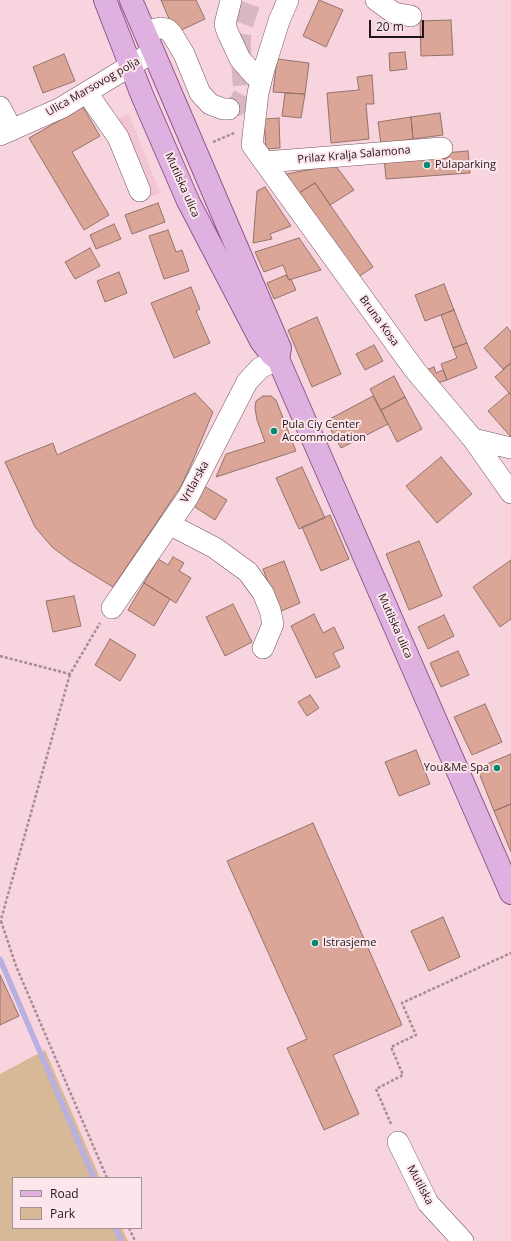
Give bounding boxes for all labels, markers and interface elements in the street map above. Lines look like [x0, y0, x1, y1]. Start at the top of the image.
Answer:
scale bar [371, 12, 426, 38]
text: 20 m [376, 18, 404, 35]
street label: Ulica Marsovog polja [44, 55, 142, 119]
street label: Prilaz Kralja Salamona [297, 143, 411, 167]
street label: Mutilska ulica [162, 150, 202, 220]
place label: Pulaparking [435, 158, 496, 172]
marker: Pulaparking [422, 160, 432, 170]
street label: Bruna Kosa [356, 293, 402, 349]
place label: Pula Ciy Center Accommodation [282, 418, 366, 444]
marker: Pula Ciy Center Accommodation [269, 426, 279, 436]
street label: Vrtlarska [178, 459, 212, 505]
street label: Mutilska ulica [375, 591, 415, 661]
place label: You&Me Spa [424, 761, 489, 775]
marker: You&Me Spa [492, 763, 502, 773]
place label: Istrasjeme [323, 936, 376, 950]
marker: Istrasjeme [310, 938, 320, 948]
street label: Mutilska [404, 1163, 436, 1207]
legend [12, 1177, 142, 1229]
text: Road [50, 1185, 79, 1202]
text: Park [50, 1205, 75, 1222]

